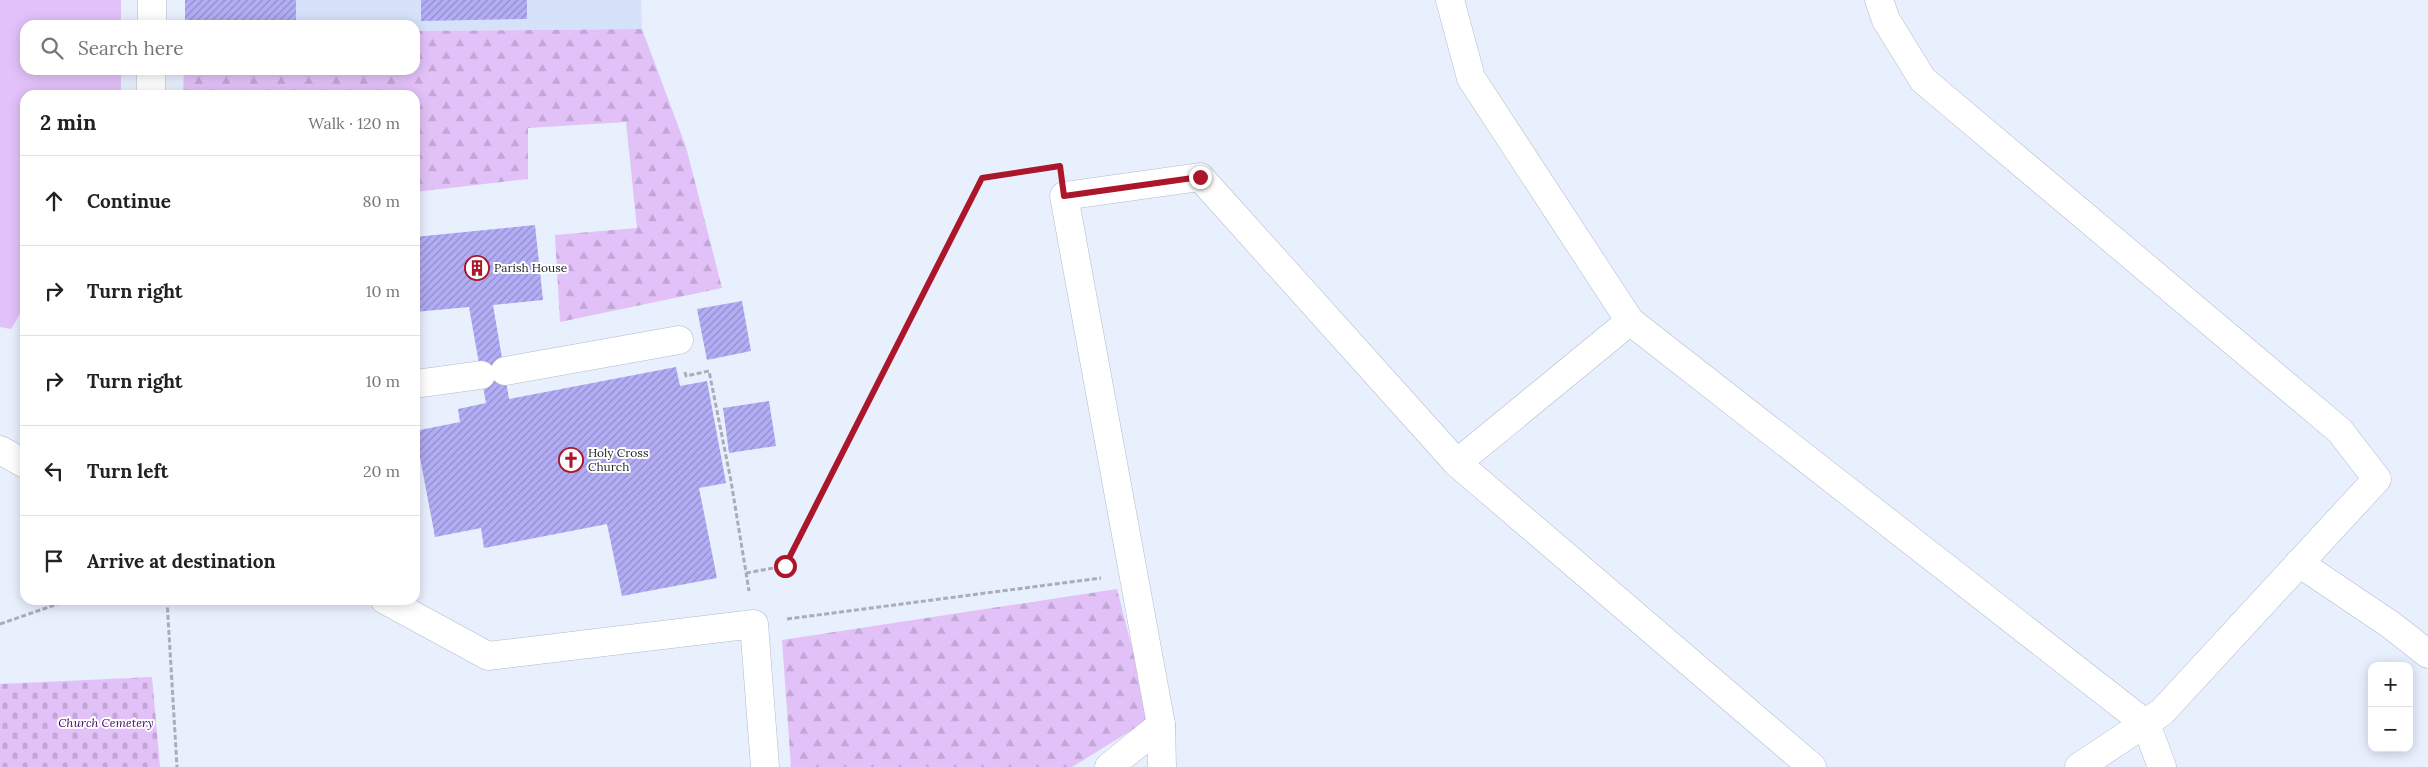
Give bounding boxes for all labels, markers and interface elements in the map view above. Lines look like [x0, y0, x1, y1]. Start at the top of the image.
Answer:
search box [20, 20, 420, 75]
icon: search [38, 34, 66, 62]
text: Search here [78, 36, 184, 60]
text: 2 min [40, 109, 96, 136]
text: Walk · 120 m [308, 113, 400, 133]
route end [1189, 166, 1212, 189]
icon: ahead [40, 187, 68, 215]
text: Continue [87, 189, 171, 213]
text: 80 m [363, 191, 400, 211]
building icon: Parish House [464, 255, 490, 281]
place label: Parish House [494, 260, 568, 275]
icon: right [40, 277, 68, 305]
text: Turn right [87, 279, 183, 303]
text: 10 m [366, 281, 400, 301]
icon: right [40, 367, 68, 395]
text: Turn right [87, 369, 183, 393]
text: 10 m [366, 371, 400, 391]
place label: Holy Cross Church [588, 445, 649, 474]
church icon: Holy Cross Church [558, 447, 584, 473]
icon: left [40, 457, 68, 485]
text: Turn left [87, 459, 168, 483]
text: 20 m [363, 461, 400, 481]
icon: arrive [40, 547, 68, 575]
text: Arrive at destination [87, 549, 276, 573]
route start [774, 555, 797, 578]
map controls [2368, 662, 2413, 752]
button: + [2368, 662, 2413, 707]
button: − [2368, 707, 2413, 752]
park label: Church Cemetery [58, 715, 154, 730]

